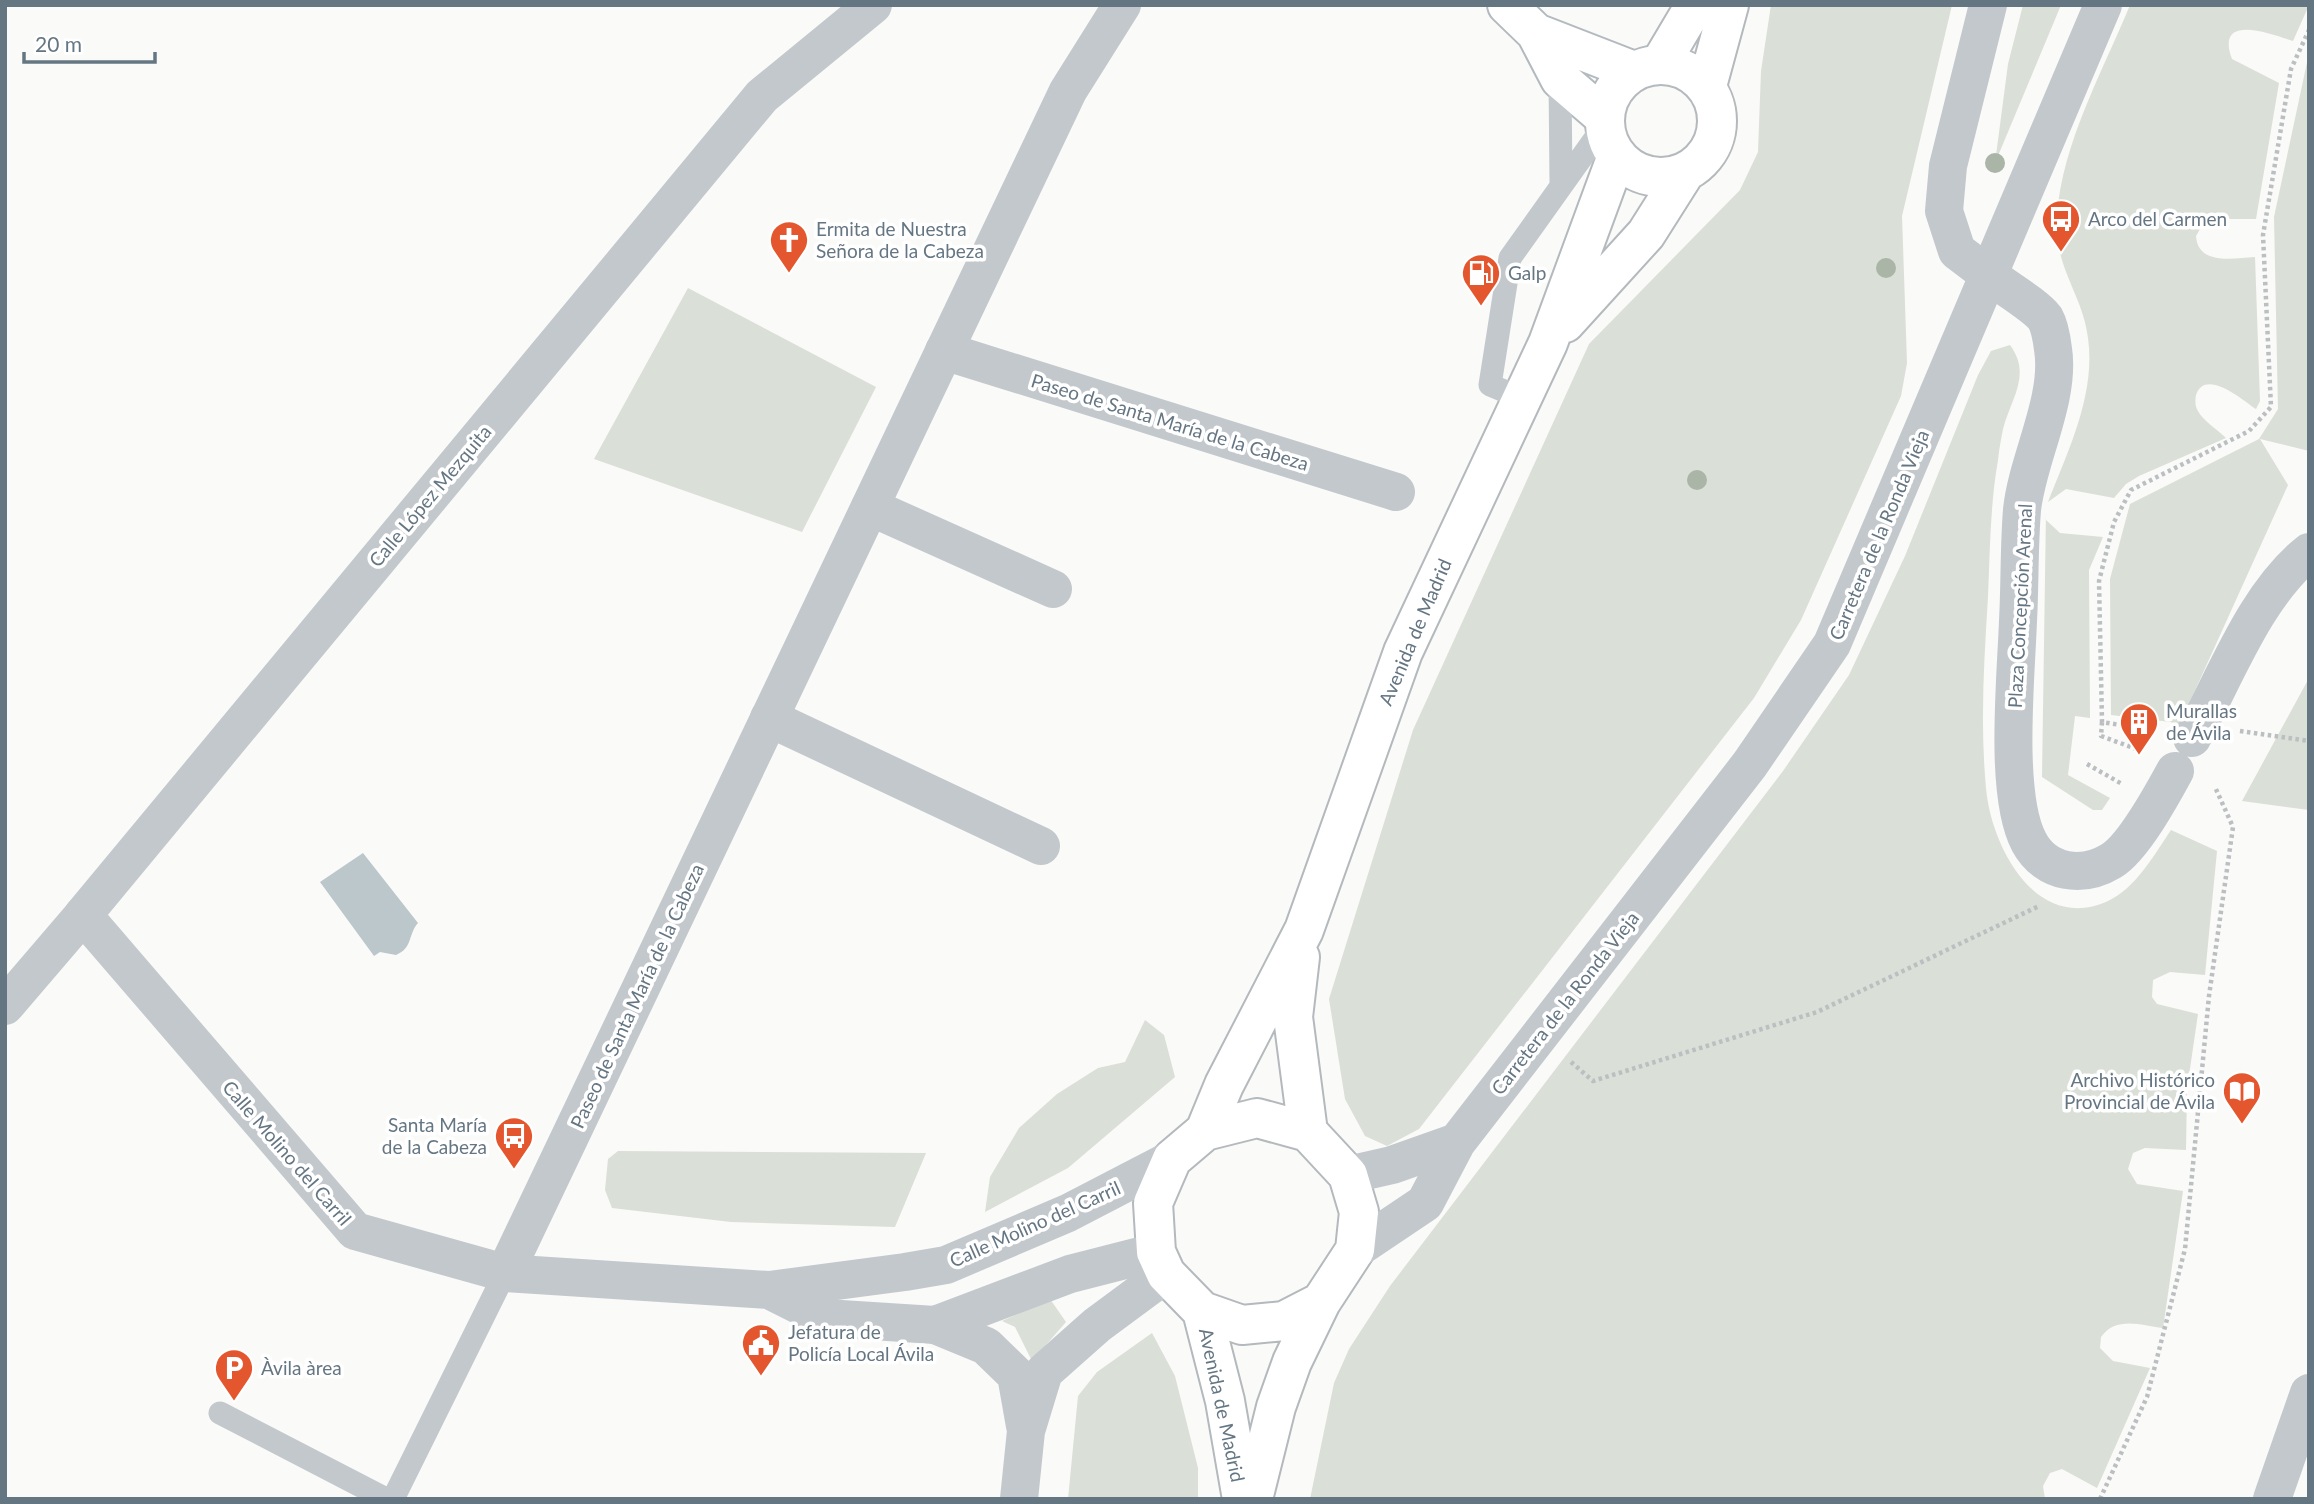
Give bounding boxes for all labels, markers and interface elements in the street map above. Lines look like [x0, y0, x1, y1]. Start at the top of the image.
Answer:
scale bar [24, 21, 156, 65]
text: 20 m [35, 31, 82, 56]
bus stop icon: Arco del Carmen [2040, 198, 2082, 253]
place label: Arco del Carmen [2088, 207, 2227, 230]
place label: Ermita de Nuestra Señora de la Cabeza [816, 217, 984, 262]
church icon: Ermita de Nuestra Señora de la Cabeza [768, 219, 810, 274]
fuel station icon: Galp [1460, 252, 1502, 307]
place label: Galp [1508, 261, 1546, 284]
street label: Paseo de Santa María de la Cabeza [1029, 368, 1312, 475]
street label: Calle López Mezquita [364, 420, 496, 571]
street label: Carretera de la Ronda Vieja [1824, 426, 1933, 643]
street label: Plaza Concepción Arenal [2003, 503, 2036, 709]
street label: Avenida de Madrid [1373, 555, 1456, 709]
place label: Murallas de Ávila [2166, 699, 2237, 744]
building icon: Murallas de Ávila [2118, 701, 2160, 756]
street label: Paseo de Santa María de la Cabeza [565, 860, 708, 1132]
street label: Carretera de la Ronda Vieja [1486, 907, 1643, 1099]
place label: Archivo Histórico Provincial de Ávila [2064, 1068, 2215, 1113]
library icon: Archivo Histórico Provincial de Ávila [2221, 1070, 2263, 1125]
street label: Calle Molino del Carril [218, 1076, 357, 1230]
place label: Santa María de la Cabeza [382, 1113, 487, 1158]
bus stop icon: Santa María de la Cabeza [493, 1115, 535, 1170]
street label: Calle Molino del Carril [946, 1176, 1124, 1272]
place label: Jefatura de Policía Local Ávila [788, 1320, 934, 1365]
public building icon: Jefatura de Policía Local Ávila [740, 1322, 782, 1377]
street label: Avenida de Madrid [1195, 1326, 1250, 1484]
parking icon: Àvila àrea [213, 1347, 255, 1402]
place label: Àvila àrea [261, 1356, 342, 1379]

